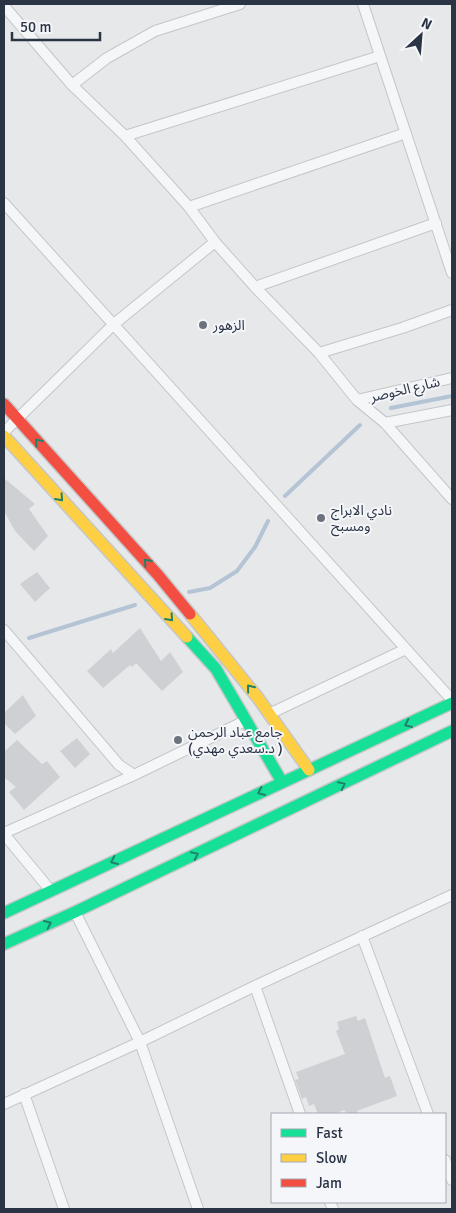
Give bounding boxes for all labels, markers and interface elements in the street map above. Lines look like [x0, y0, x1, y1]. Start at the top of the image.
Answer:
scale bar [12, 10, 100, 42]
north arrow [396, 10, 446, 60]
text: N [418, 14, 435, 34]
text: 50 m [20, 18, 51, 36]
place label: الزهور [212, 317, 245, 334]
marker: الزهور [197, 319, 209, 331]
street label: شارع الخوصر [368, 373, 442, 408]
one-way arrow [35, 438, 44, 447]
one-way arrow [54, 493, 63, 502]
place label: نادي الابراج ومسبح [331, 502, 392, 537]
marker: نادي الابراج ومسبح [315, 512, 327, 524]
one-way arrow [144, 559, 153, 568]
one-way arrow [164, 613, 173, 622]
one-way arrow [247, 685, 255, 694]
one-way arrow [404, 717, 413, 728]
place label: جامع عباد الرحمن (د.سعدي مهدي ) [188, 724, 283, 759]
marker: جامع عباد الرحمن (د.سعدي مهدي ) [172, 734, 184, 746]
one-way arrow [337, 780, 346, 791]
one-way arrow [257, 786, 266, 796]
one-way arrow [190, 850, 199, 861]
one-way arrow [110, 855, 119, 865]
one-way arrow [43, 920, 52, 930]
legend [271, 1113, 446, 1203]
text: Fast [316, 1124, 343, 1142]
text: Slow [316, 1149, 347, 1167]
text: Jam [316, 1174, 342, 1192]

